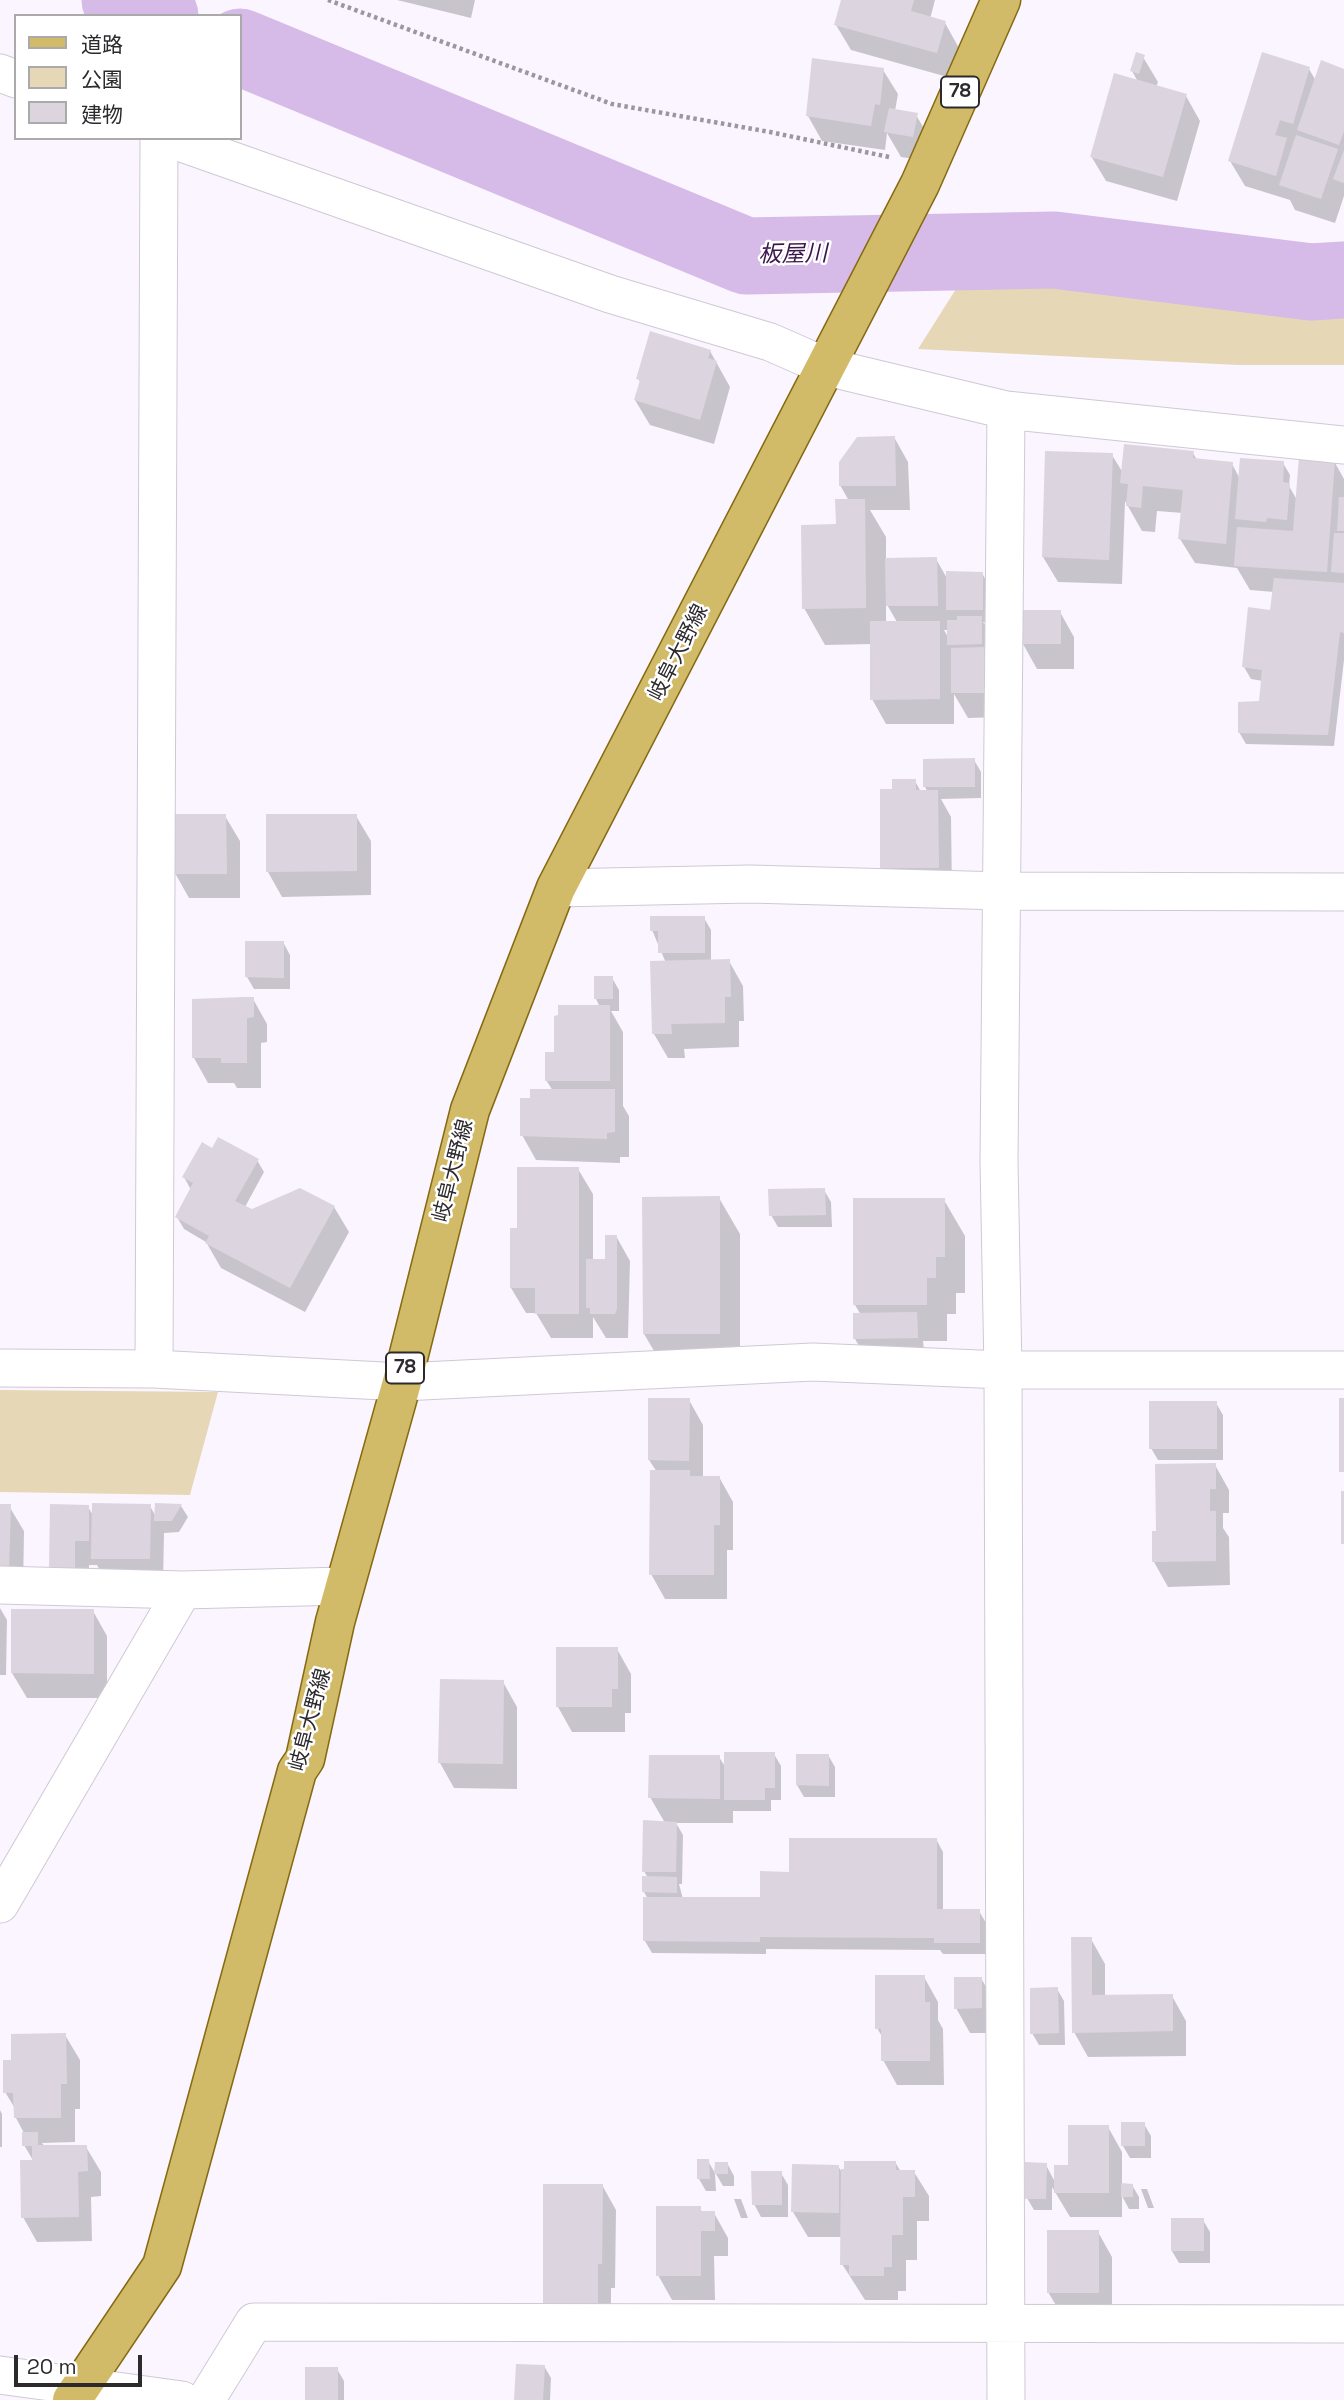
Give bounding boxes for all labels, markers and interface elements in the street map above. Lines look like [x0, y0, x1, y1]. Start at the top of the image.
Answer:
legend [14, 14, 242, 140]
text: 道路 [81, 31, 123, 58]
text: 公園 [81, 66, 123, 93]
road number: 78 [941, 76, 979, 108]
text: 建物 [81, 101, 123, 128]
water label: 板屋川 [758, 241, 828, 269]
street label: 岐阜大野線 [644, 601, 714, 705]
street label: 岐阜大野線 [429, 1117, 479, 1225]
road number: 78 [386, 1352, 424, 1384]
street label: 岐阜大野線 [285, 1666, 337, 1774]
scale bar [18, 2340, 145, 2384]
text: 20 m [27, 2353, 77, 2380]

